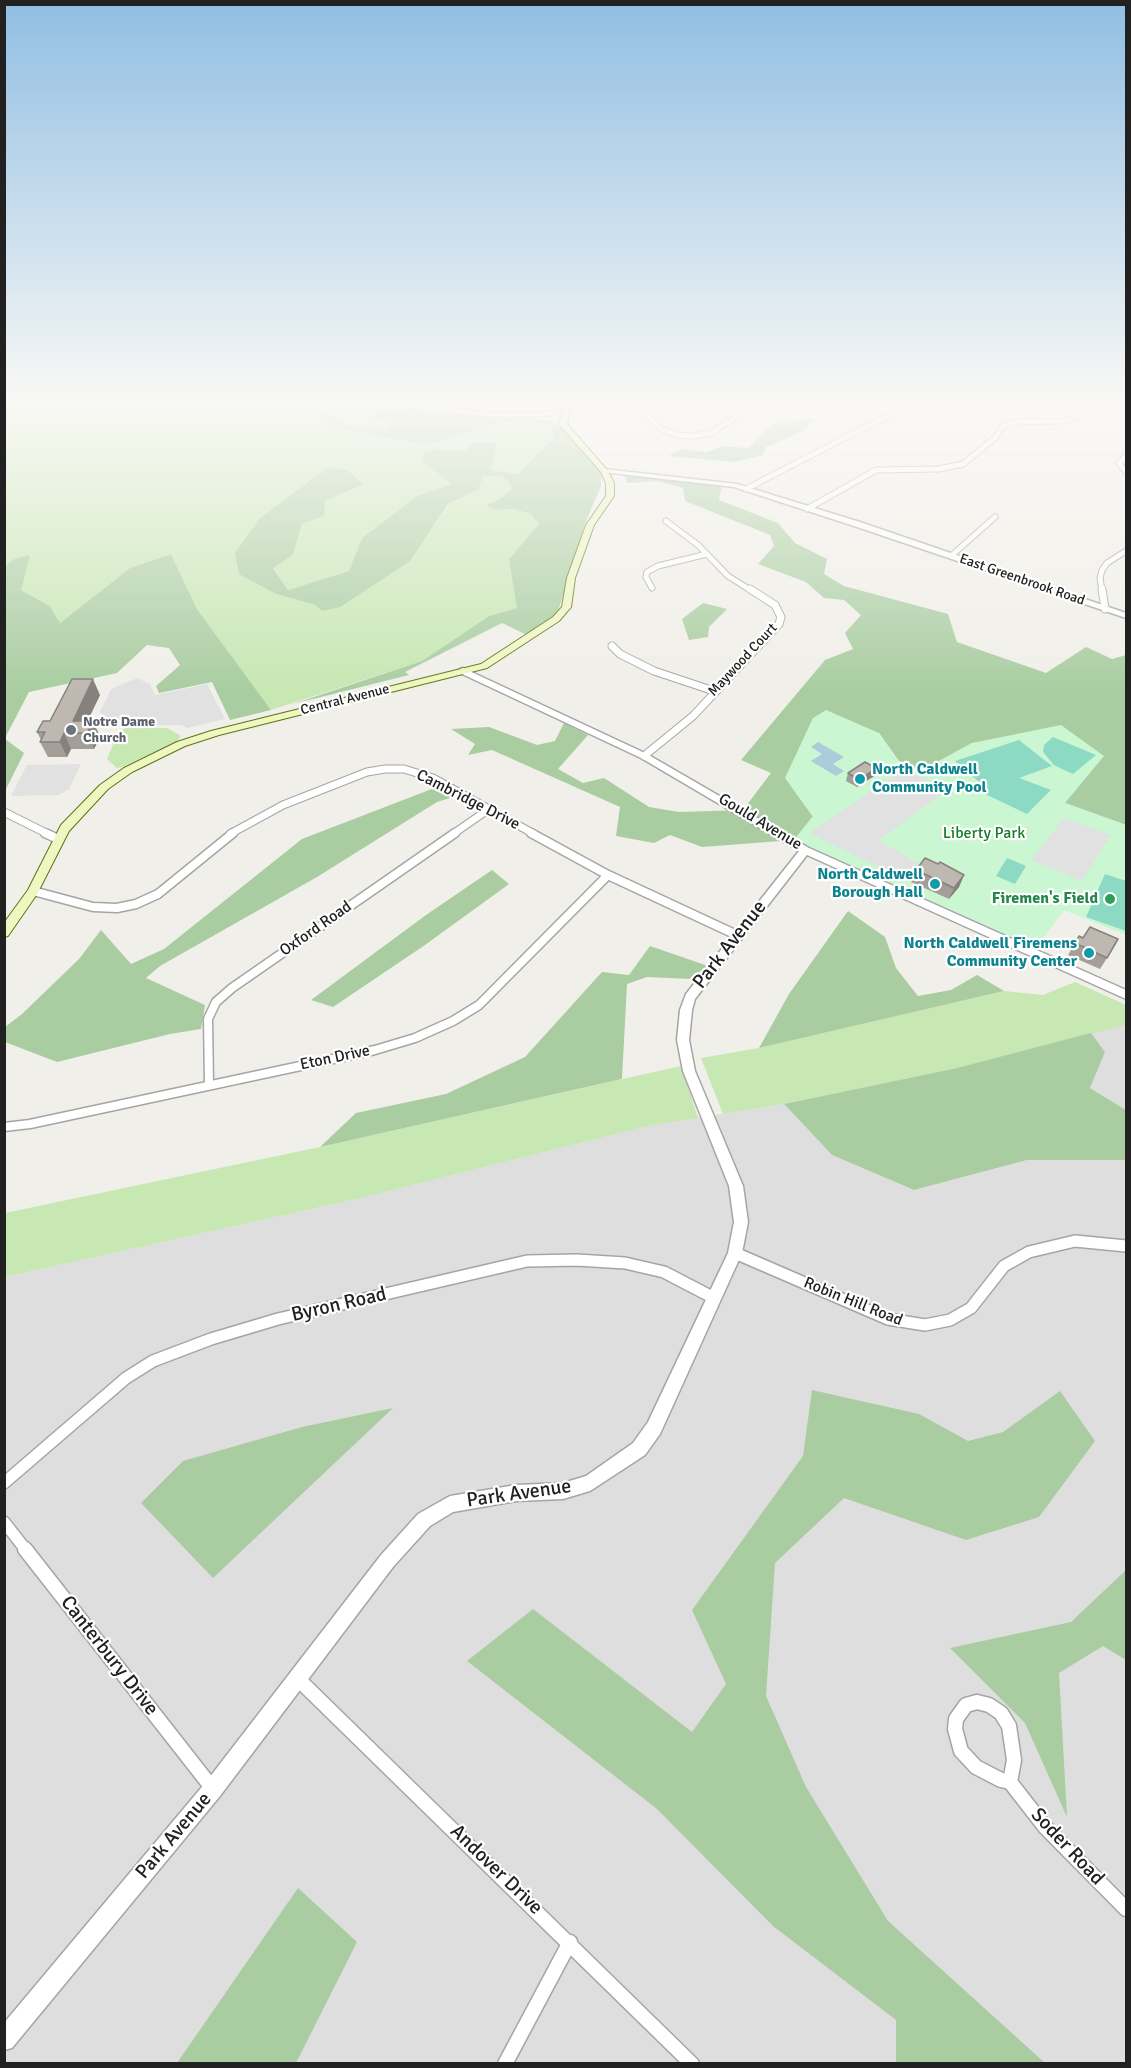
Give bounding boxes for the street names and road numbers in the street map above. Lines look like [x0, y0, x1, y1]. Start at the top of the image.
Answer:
street label: East Greenbrook Road [957, 551, 1087, 609]
street label: Maywood Court [705, 620, 781, 700]
street label: Central Avenue [299, 681, 391, 719]
street label: Cambridge Drive [413, 766, 523, 834]
street label: Gould Avenue [715, 790, 805, 854]
street label: Park Avenue [688, 896, 772, 994]
street label: Oxford Road [276, 897, 356, 961]
street label: Eton Drive [298, 1041, 372, 1075]
street label: Robin Hill Road [801, 1273, 905, 1331]
street label: Byron Road [289, 1282, 389, 1328]
street label: Park Avenue [465, 1475, 573, 1513]
street label: Canterbury Drive [55, 1591, 163, 1721]
street label: Park Avenue [131, 1788, 217, 1884]
street label: Soder Road [1025, 1803, 1109, 1891]
street label: Andover Drive [445, 1820, 547, 1920]

